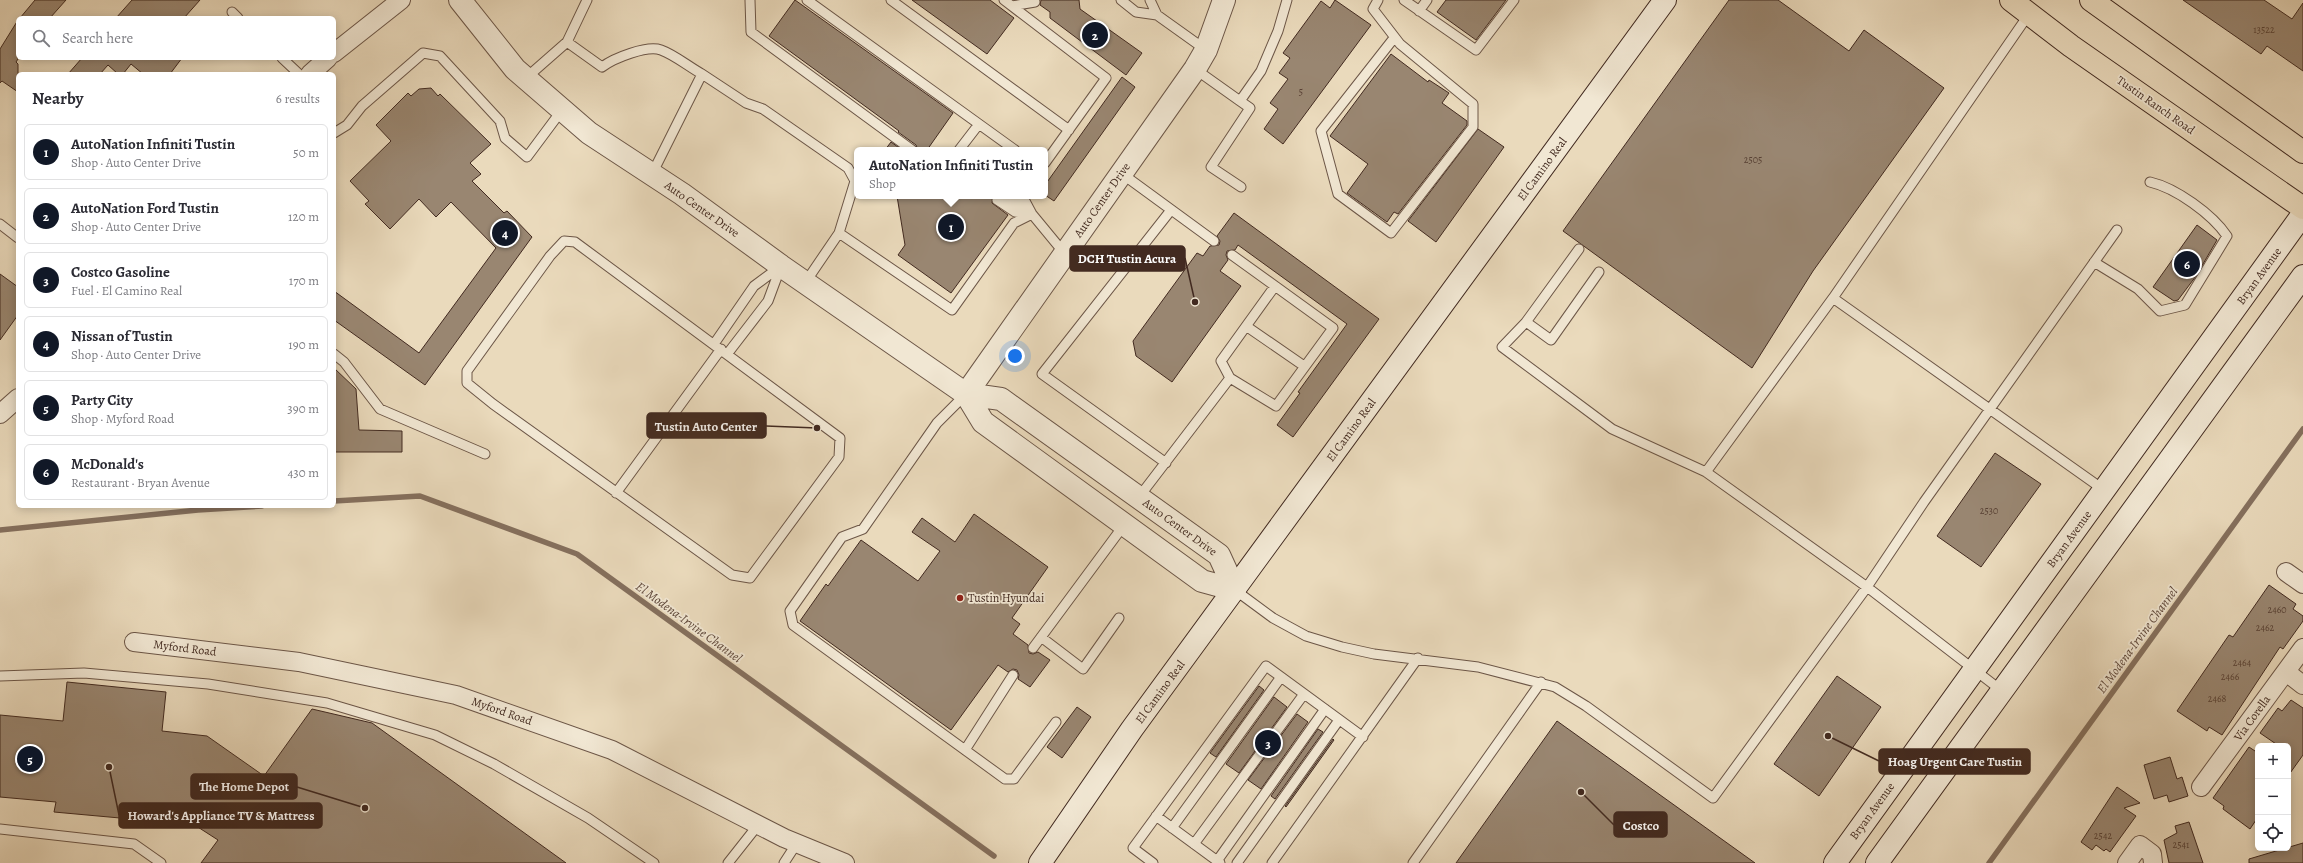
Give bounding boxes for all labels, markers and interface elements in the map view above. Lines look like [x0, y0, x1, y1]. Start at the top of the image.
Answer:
search box [16, 16, 336, 60]
pin: 2 [1082, 20, 1108, 50]
house number: 13522 [2253, 23, 2275, 36]
icon: search [30, 27, 52, 49]
text: Search here [62, 28, 133, 48]
street label: Tustin Ranch Road [2114, 72, 2199, 138]
house number: 5 [1299, 85, 1303, 98]
text: Nearby [32, 87, 83, 110]
text: 6 results [276, 90, 320, 107]
text: AutoNation Infiniti Tustin [71, 134, 235, 154]
street label: El Camino Real [1514, 134, 1570, 204]
text: 1 [44, 144, 48, 161]
text: 50 m [293, 144, 319, 161]
popup [854, 147, 1048, 199]
house number: 2505 [1744, 153, 1762, 166]
text: Shop · Auto Center Drive [71, 154, 201, 171]
text: AutoNation Infiniti Tustin [869, 155, 1033, 175]
street label: Auto Center Drive [1070, 159, 1134, 241]
text: Shop [869, 175, 896, 192]
street label: Auto Center Drive [661, 177, 743, 241]
text: AutoNation Ford Tustin [71, 198, 219, 218]
text: 2 [43, 208, 49, 225]
text: 120 m [288, 208, 319, 225]
pin: 1 [938, 212, 964, 242]
text: Shop · Auto Center Drive [71, 218, 201, 235]
pin: 4 [492, 218, 518, 248]
street label: Bryan Avenue [2233, 244, 2285, 308]
callout: DCH Tustin Acura [1070, 246, 1185, 271]
pin: 6 [2174, 249, 2200, 279]
text: DCH Tustin Acura [1078, 250, 1177, 267]
text: Costco Gasoline [71, 262, 170, 282]
text: 3 [43, 272, 49, 289]
text: 170 m [289, 272, 319, 289]
text: Fuel · El Camino Real [71, 282, 182, 299]
text: Nissan of Tustin [71, 326, 173, 346]
text: 4 [43, 336, 49, 353]
text: 190 m [288, 336, 319, 353]
text: Shop · Auto Center Drive [71, 346, 201, 363]
your location [1005, 346, 1025, 366]
text: Party City [71, 390, 133, 410]
street label: El Camino Real [1323, 395, 1379, 465]
text: 5 [43, 400, 49, 417]
text: 390 m [287, 400, 319, 417]
text: Shop · Myford Road [71, 410, 174, 427]
callout: Tustin Auto Center [647, 413, 766, 438]
text: Tustin Auto Center [655, 418, 758, 435]
text: McDonald's [71, 454, 144, 474]
text: 6 [43, 464, 49, 481]
text: 430 m [287, 464, 319, 481]
text: Restaurant · Bryan Avenue [71, 474, 210, 491]
street label: Auto Center Drive [1139, 494, 1220, 559]
house number: 2530 [1980, 504, 1998, 517]
street label: Bryan Avenue [2043, 507, 2095, 571]
water label: El Modena-Irvine Channel [632, 578, 746, 667]
water label: El Modena-Irvine Channel [2093, 583, 2182, 697]
place label: Tustin Hyundai [968, 590, 1044, 606]
marker: Tustin Hyundai [955, 593, 965, 603]
house number: 2460 [2267, 603, 2287, 616]
house number: 2462 [2256, 621, 2275, 634]
street label: Myford Road [153, 636, 218, 660]
house number: 2464 [2233, 656, 2252, 669]
street label: El Camino Real [1132, 657, 1188, 727]
house number: 2466 [2221, 670, 2240, 683]
house number: 2468 [2208, 692, 2227, 705]
street label: Via Corella [2229, 692, 2274, 745]
street label: Myford Road [469, 693, 535, 729]
pin: 3 [1255, 728, 1281, 758]
map controls [2255, 743, 2291, 851]
button: + [2255, 743, 2291, 779]
pin: 5 [17, 744, 43, 774]
callout: Hoag Urgent Care Tustin [1879, 749, 2030, 774]
text: Hoag Urgent Care Tustin [1888, 753, 2023, 770]
callout: The Home Depot [191, 774, 297, 799]
text: The Home Depot [199, 778, 290, 795]
street label: Bryan Avenue [1846, 779, 1898, 843]
button: − [2255, 779, 2291, 815]
callout: Howard's Appliance TV & Mattress [119, 803, 322, 828]
text: Howard's Appliance TV & Mattress [128, 807, 314, 824]
callout: Costco [1614, 812, 1667, 837]
button: locate [2255, 815, 2291, 851]
text: Costco [1623, 817, 1659, 834]
house number: 2542 [2094, 829, 2112, 842]
house number: 2541 [2173, 838, 2190, 851]

